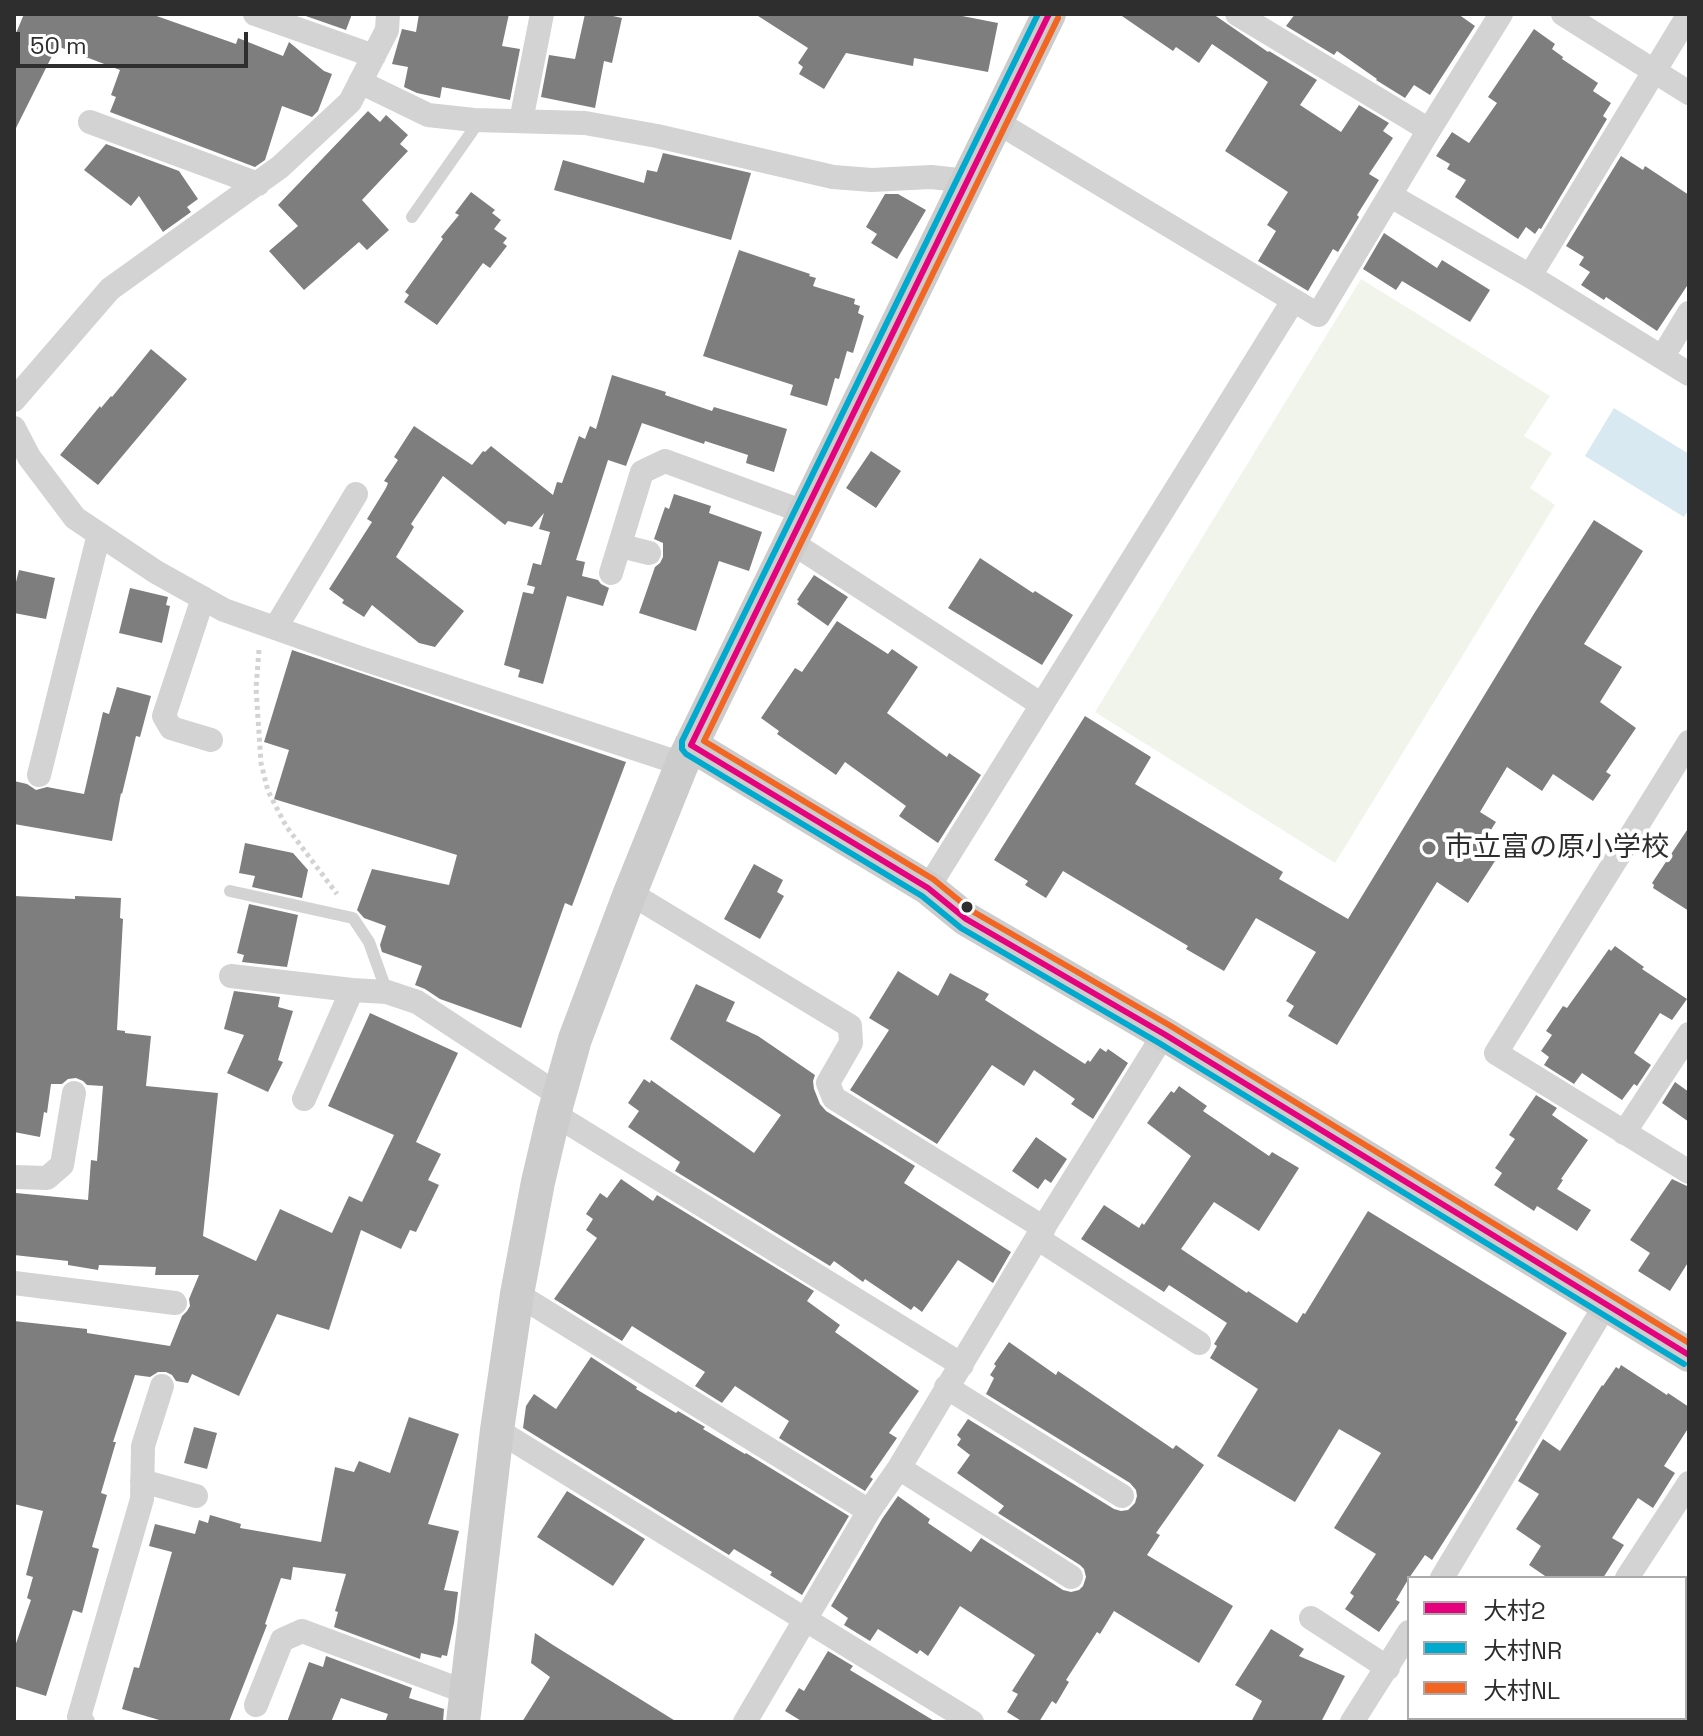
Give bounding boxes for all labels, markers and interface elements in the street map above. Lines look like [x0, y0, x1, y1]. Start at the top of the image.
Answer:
scale bar [20, 16, 252, 66]
text: 50 m [30, 30, 87, 61]
place label: 市立富の原小学校 [1445, 831, 1669, 865]
marker: 市立富の原小学校 [1420, 839, 1438, 857]
unlabelled marker [959, 899, 975, 915]
legend [1407, 1576, 1687, 1720]
text: 大村2 [1483, 1595, 1545, 1626]
text: 大村NR [1483, 1635, 1562, 1666]
text: 大村NL [1483, 1675, 1560, 1706]

